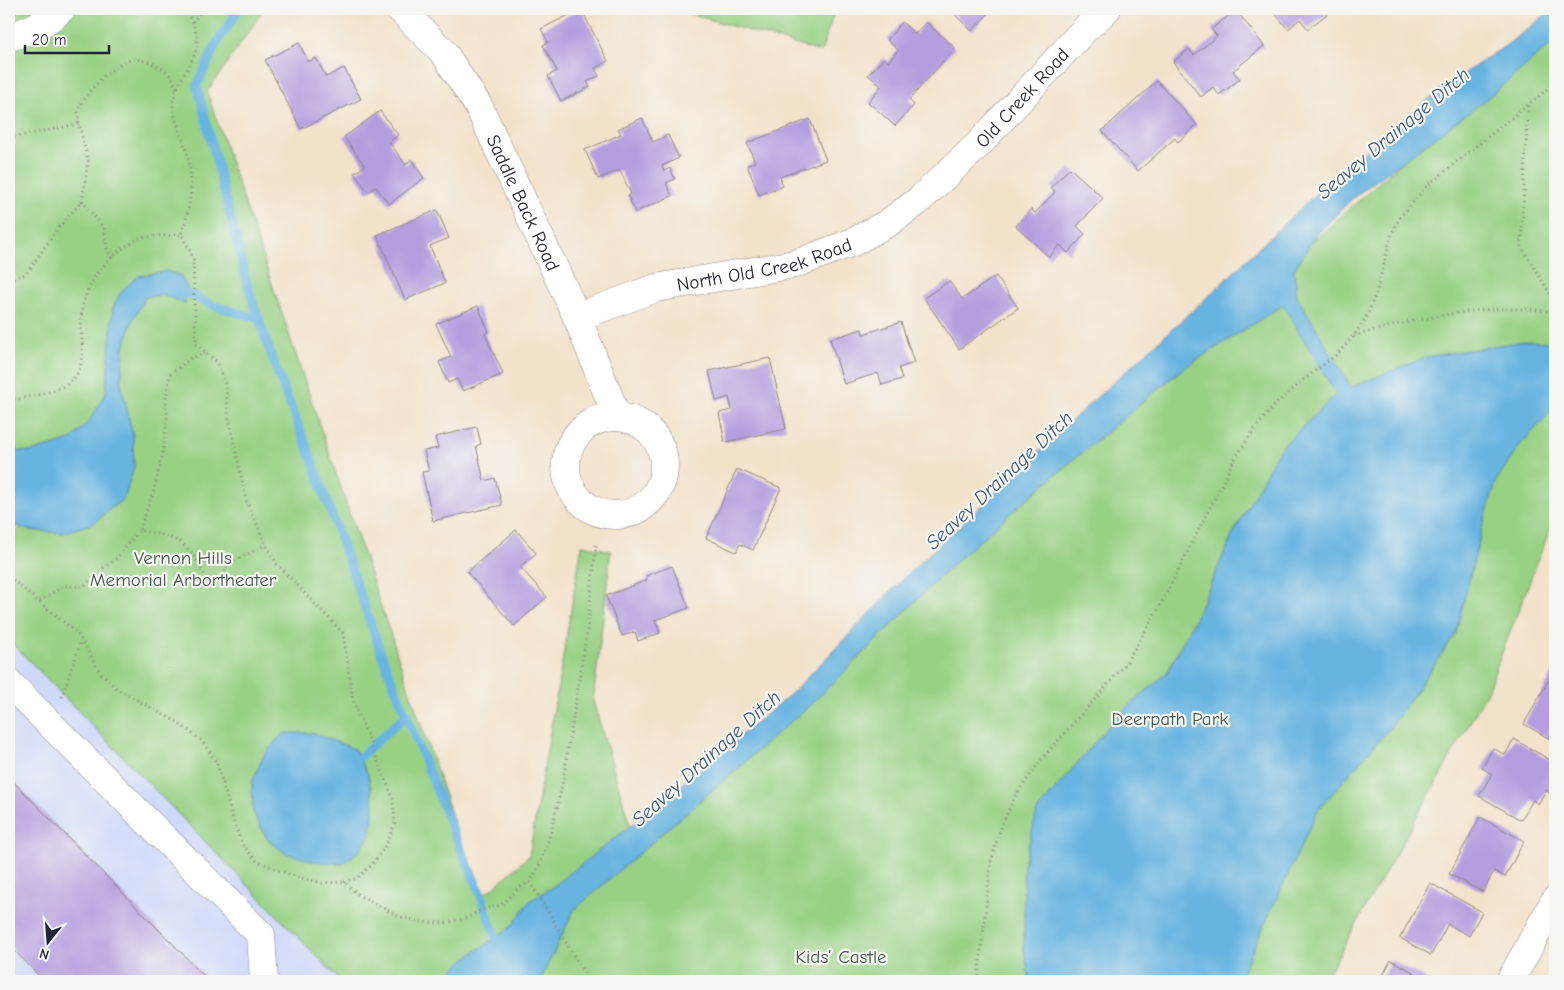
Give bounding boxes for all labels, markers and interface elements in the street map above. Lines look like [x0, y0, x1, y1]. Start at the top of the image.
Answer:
scale bar [25, 22, 109, 54]
text: 20 m [32, 31, 66, 49]
street label: Old Creek Road [971, 44, 1074, 152]
water label: Seavey Drainage Ditch [1312, 63, 1474, 204]
street label: Saddle Back Road [481, 131, 564, 275]
street label: North Old Creek Road [675, 234, 855, 296]
water label: Seavey Drainage Ditch [921, 406, 1077, 554]
park label: Vernon Hills Memorial Arbortheater [90, 547, 277, 591]
water label: Seavey Drainage Ditch [627, 686, 785, 831]
park label: Deerpath Park [1112, 708, 1229, 730]
north arrow [22, 918, 72, 968]
text: N [37, 944, 51, 963]
park label: Kids’ Castle [795, 946, 887, 968]

